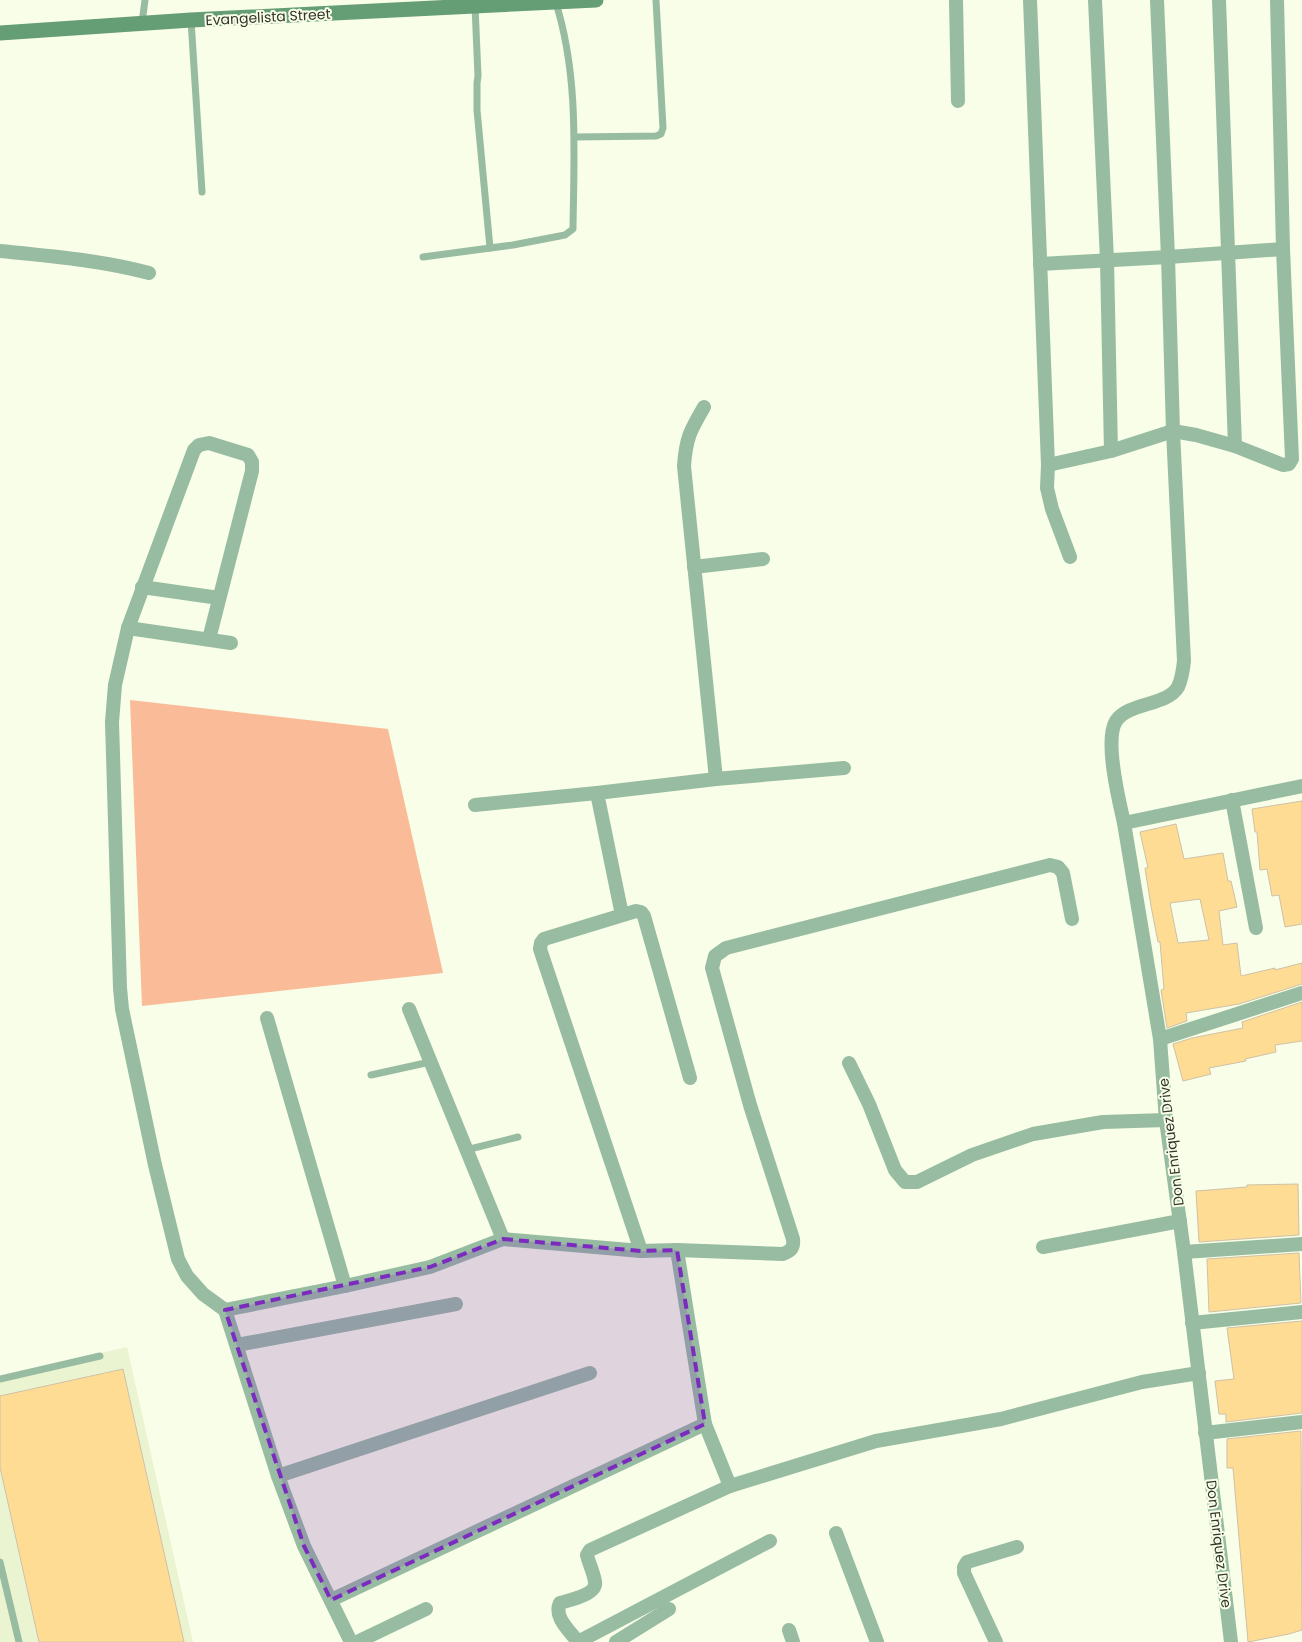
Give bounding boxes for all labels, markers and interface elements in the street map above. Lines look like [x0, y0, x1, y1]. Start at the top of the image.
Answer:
street label: Evangelista Street [205, 4, 331, 30]
street label: Don Enriquez Drive [1153, 1077, 1189, 1207]
street label: Don Enriquez Drive [1201, 1479, 1237, 1609]

